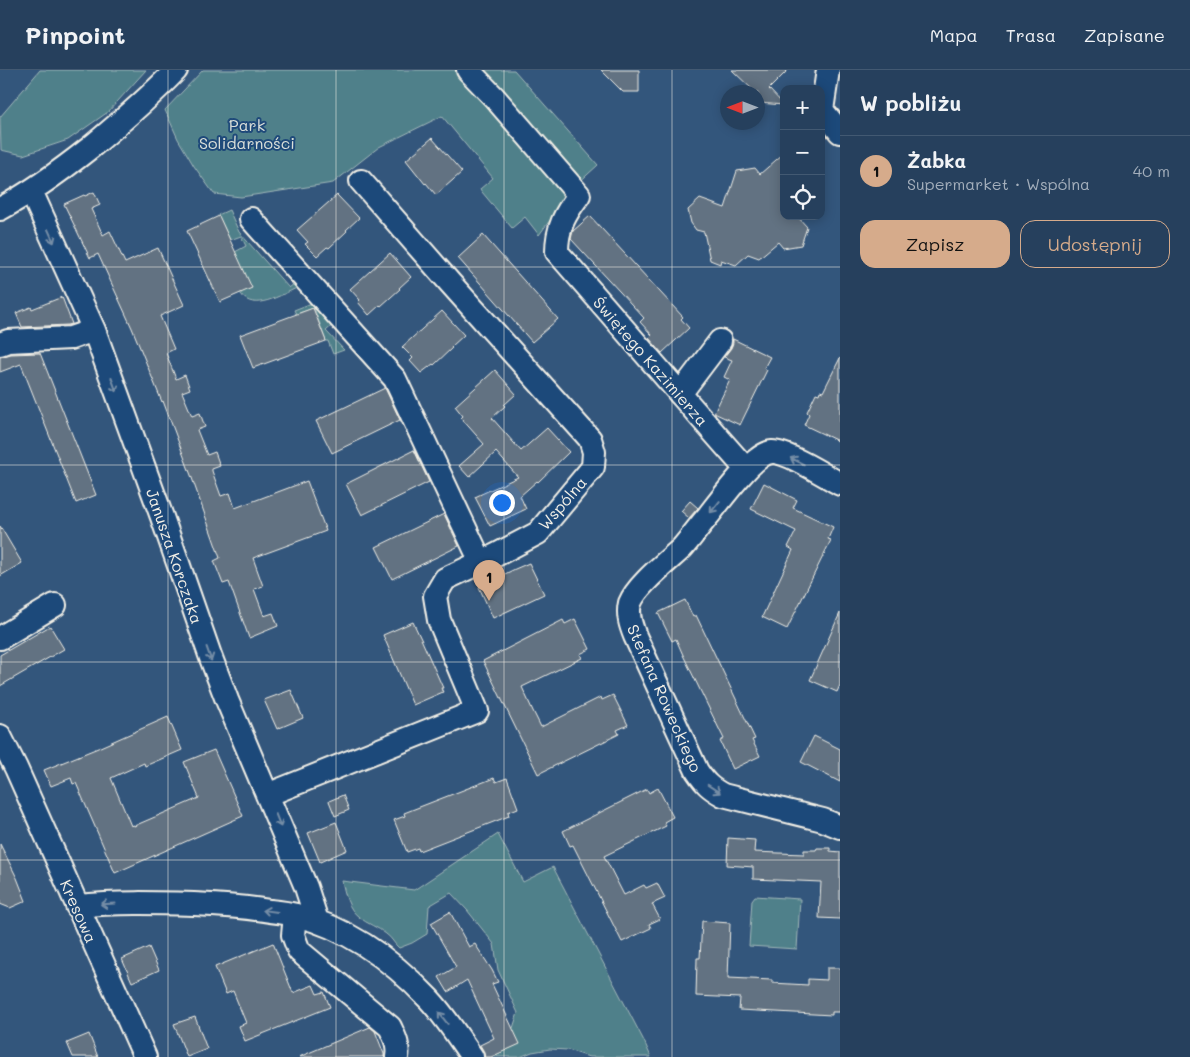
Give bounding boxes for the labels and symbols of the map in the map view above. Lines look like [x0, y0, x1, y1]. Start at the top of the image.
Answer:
north arrow [720, 85, 765, 130]
park label: Park Solidarności [199, 114, 295, 153]
one-way arrow [47, 228, 57, 243]
street label: Świętego Kazimierza [589, 292, 713, 430]
one-way arrow [110, 377, 119, 392]
one-way arrow [790, 456, 805, 465]
street label: Wspólna [533, 472, 591, 534]
street label: Janusza Korczaka [142, 485, 208, 627]
your location [489, 490, 515, 516]
one-way arrow [710, 500, 721, 513]
pin: 1 [473, 560, 505, 601]
street label: Stefana Roweckiego [623, 621, 707, 775]
one-way arrow [205, 646, 215, 662]
one-way arrow [707, 785, 721, 795]
one-way arrow [274, 812, 283, 827]
street label: Kresowa [56, 876, 102, 946]
one-way arrow [100, 899, 116, 908]
one-way arrow [262, 906, 278, 916]
one-way arrow [438, 1012, 449, 1025]

